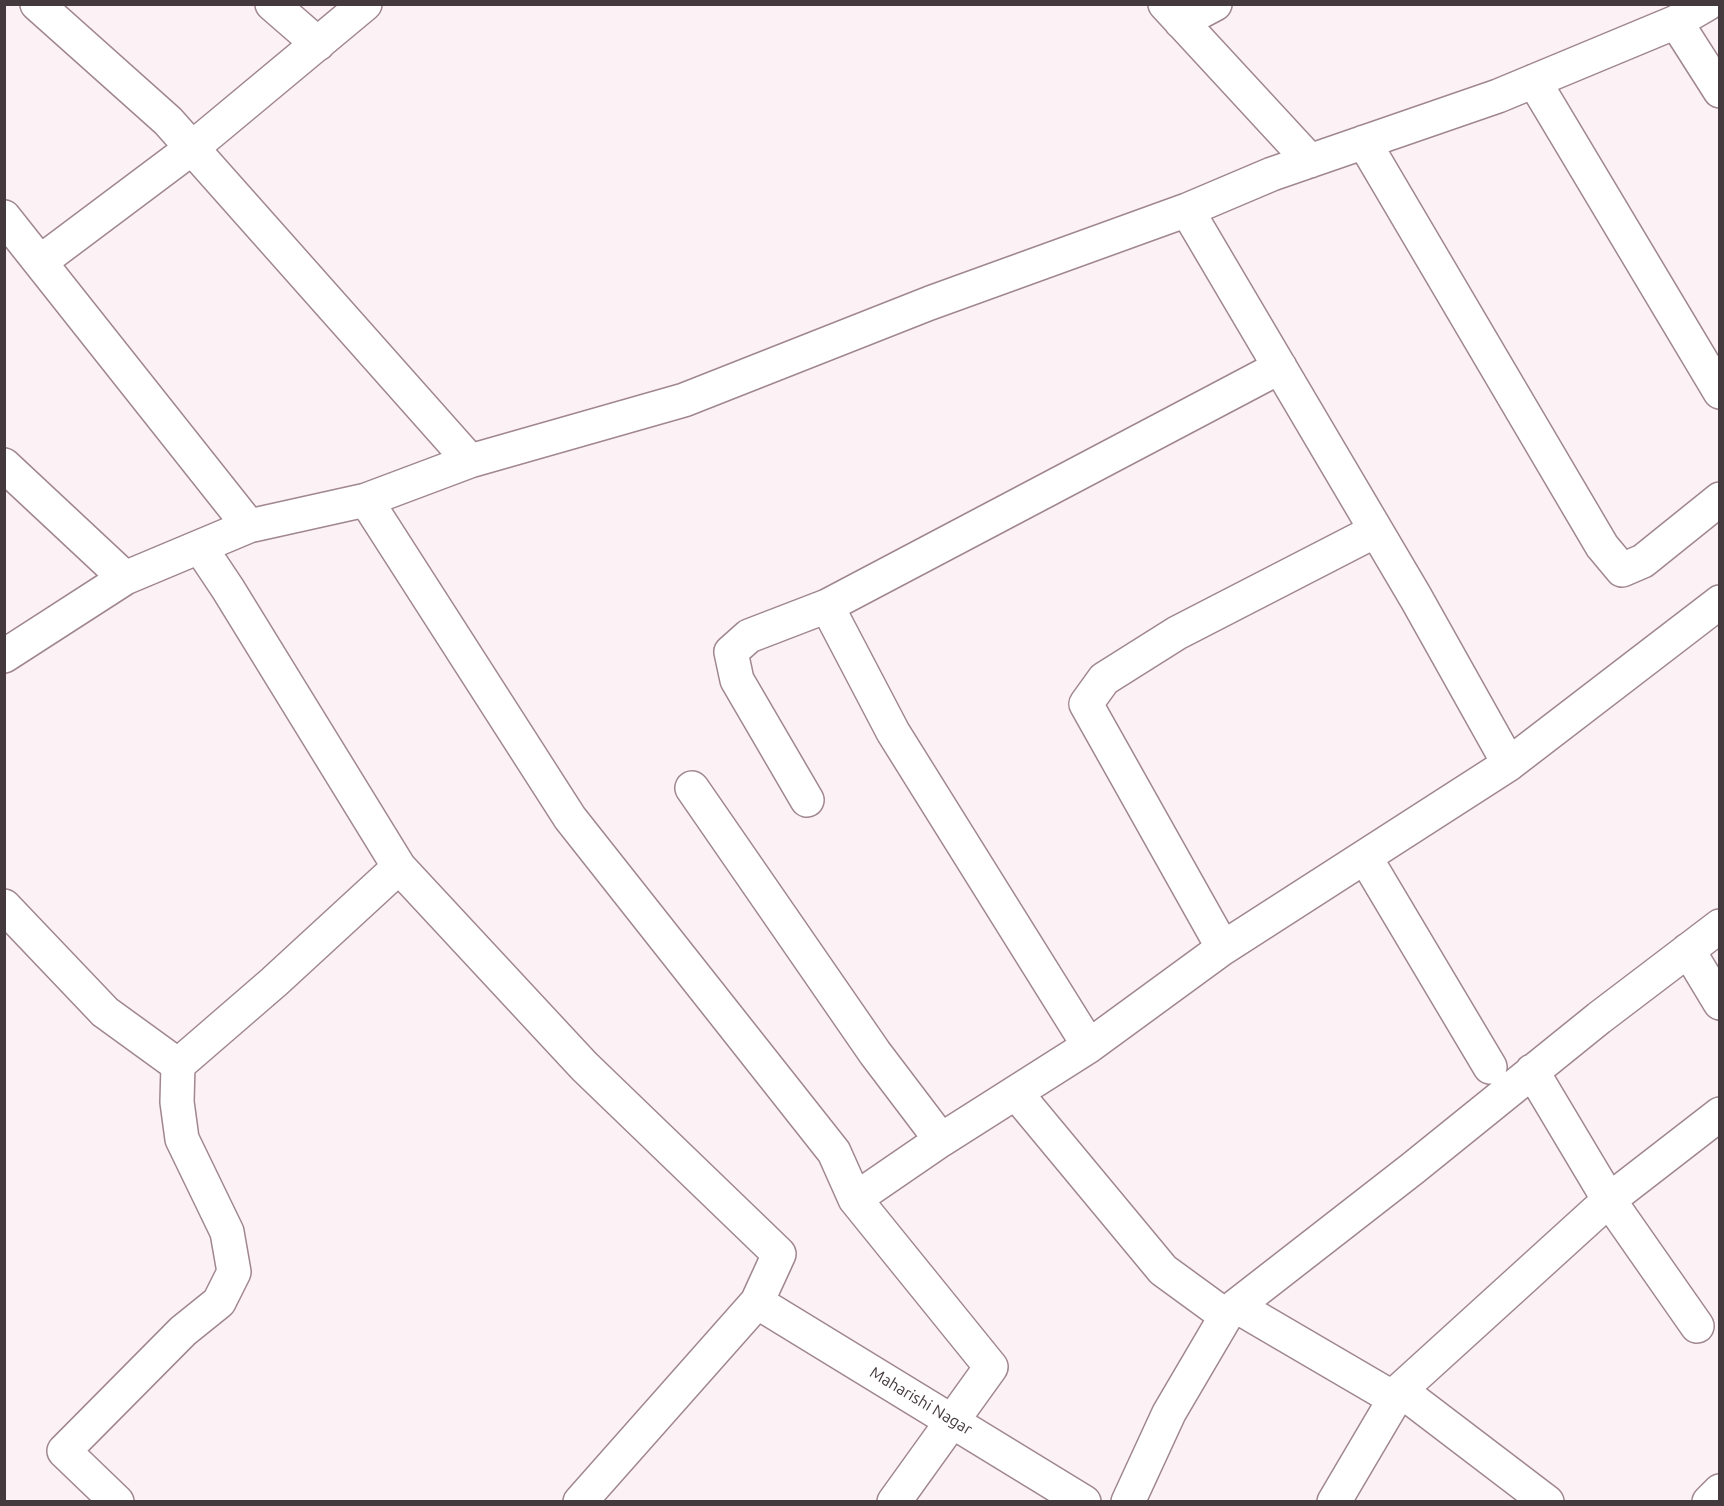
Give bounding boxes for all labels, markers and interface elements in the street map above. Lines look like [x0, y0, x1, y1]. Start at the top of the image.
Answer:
street label: Maharishi Nagar [866, 1363, 976, 1439]

